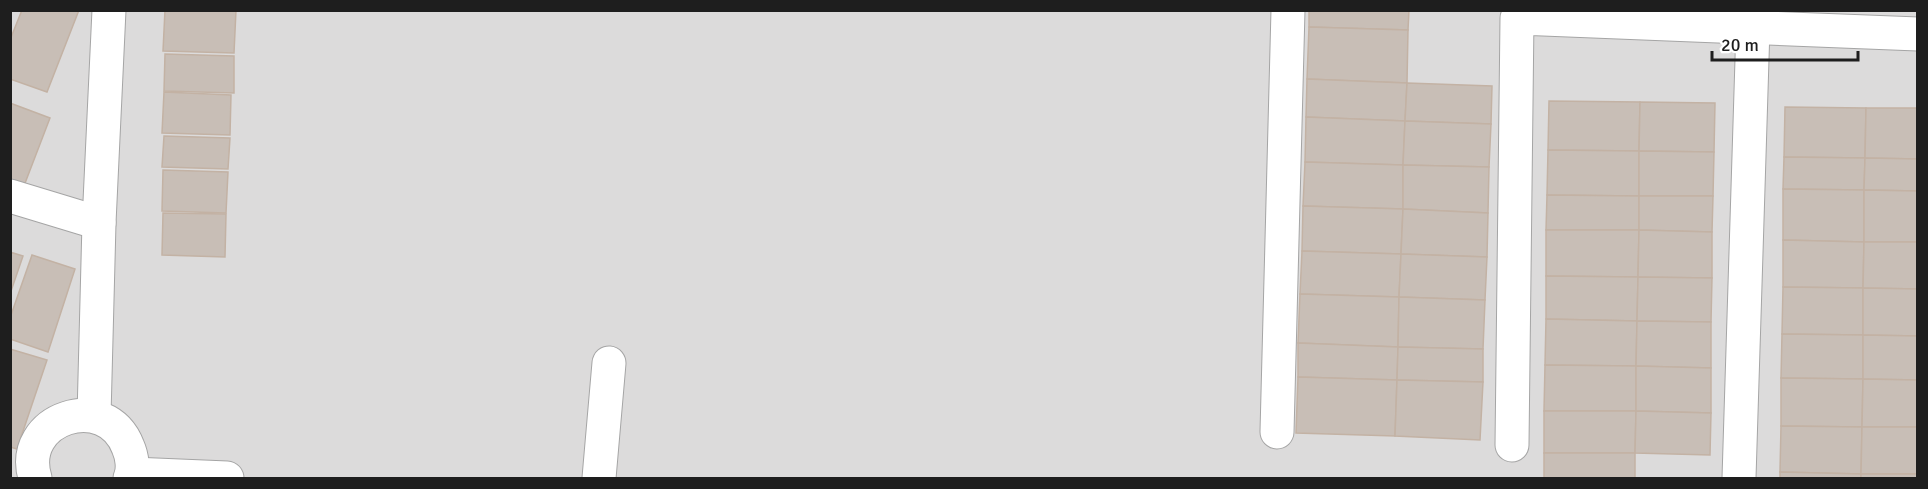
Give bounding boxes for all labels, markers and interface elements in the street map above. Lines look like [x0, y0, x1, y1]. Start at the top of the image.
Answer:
scale bar [1712, 24, 1858, 62]
text: 20 m [1721, 34, 1759, 56]

